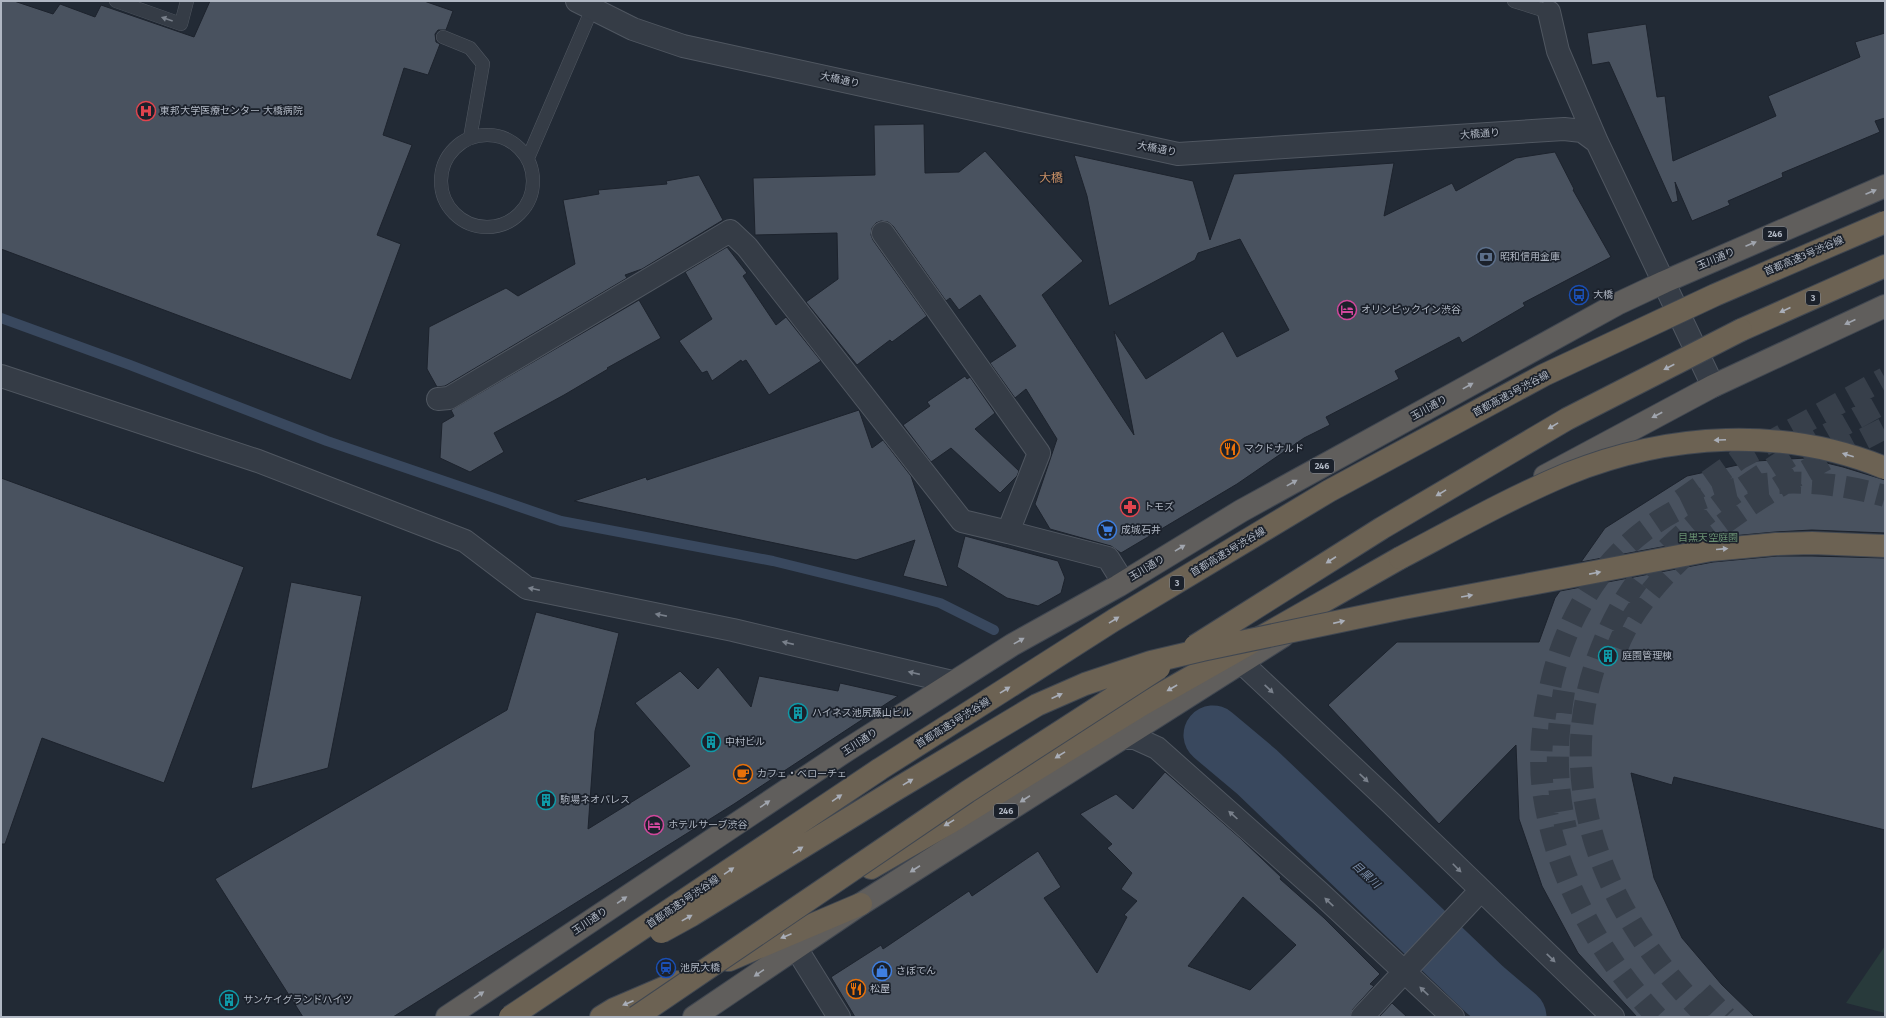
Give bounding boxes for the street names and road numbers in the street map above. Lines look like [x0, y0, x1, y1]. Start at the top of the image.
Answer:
street label: 大橋通り [819, 70, 861, 90]
street label: 大橋通り [1460, 127, 1500, 141]
street label: 大橋通り [1136, 139, 1178, 159]
road number: 246 [1763, 227, 1787, 241]
street label: 首都高速3号渋谷線 [1763, 234, 1845, 278]
street label: 玉川通り [1695, 246, 1737, 272]
road number: 3 [1806, 291, 1820, 305]
street label: 首都高速3号渋谷線 [1471, 369, 1551, 419]
street label: 玉川通り [1409, 393, 1449, 423]
road number: 246 [1310, 459, 1334, 473]
street label: 首都高速3号渋谷線 [1188, 525, 1268, 579]
street label: 玉川通り [1127, 553, 1167, 583]
road number: 3 [1170, 576, 1184, 590]
street label: 首都高速3号渋谷線 [914, 695, 992, 751]
street label: 玉川通り [840, 726, 880, 758]
road number: 246 [994, 804, 1018, 818]
street label: 首都高速3号渋谷線 [644, 873, 722, 931]
street label: 玉川通り [570, 905, 610, 937]

